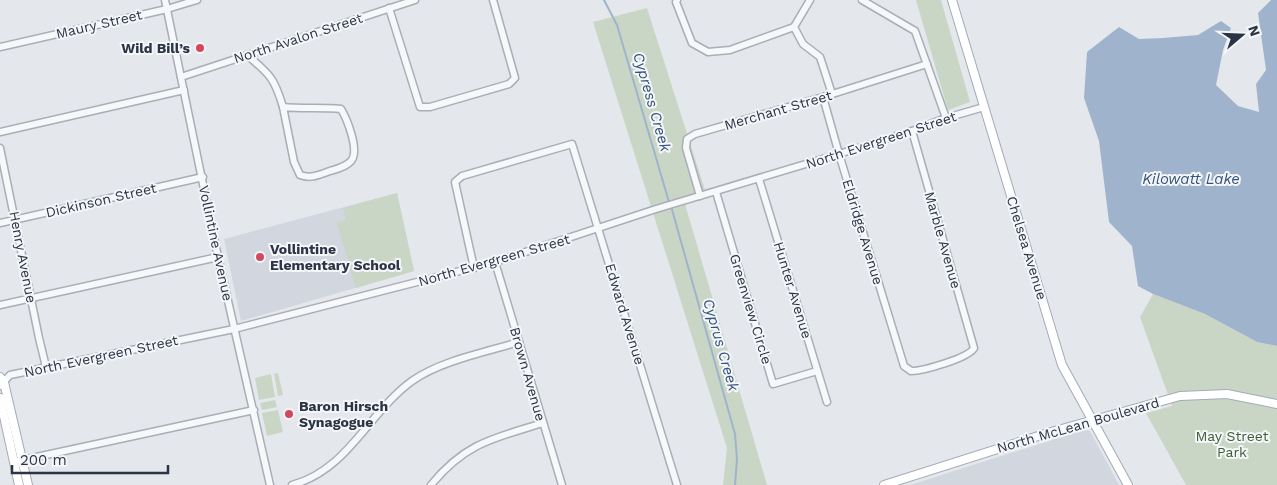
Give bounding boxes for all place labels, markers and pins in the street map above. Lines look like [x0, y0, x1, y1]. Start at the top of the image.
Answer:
place label: Wild Bill’s [121, 40, 191, 56]
marker: Wild Bill’s [194, 42, 206, 54]
place label: Vollintine Elementary School [270, 241, 401, 273]
marker: Vollintine Elementary School [254, 251, 266, 263]
place label: Baron Hirsch Synagogue [299, 398, 388, 430]
marker: Baron Hirsch Synagogue [283, 408, 295, 420]

